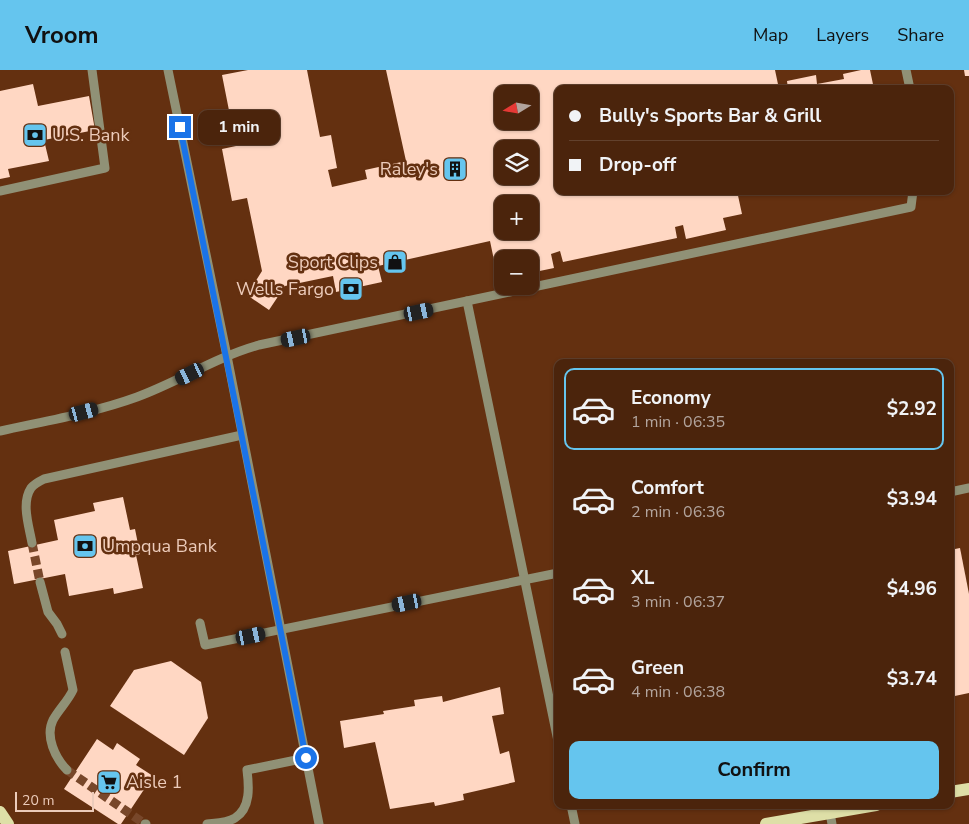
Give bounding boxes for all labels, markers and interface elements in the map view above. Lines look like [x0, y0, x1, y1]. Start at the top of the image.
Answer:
text: Vroom [25, 19, 99, 51]
text: Map [753, 23, 788, 47]
text: Layers [816, 23, 869, 47]
text: Share [897, 23, 944, 47]
north arrow [494, 85, 539, 130]
map controls [494, 85, 539, 295]
text: Bully's Sports Bar & Grill [599, 103, 821, 129]
callout: 1 min [198, 110, 280, 144]
route end [169, 116, 191, 138]
text: 1 min [218, 116, 260, 138]
bank icon: U.S. Bank [22, 122, 48, 148]
place label: U.S. Bank [52, 123, 131, 147]
button: layers [494, 140, 539, 185]
text: Drop-off [599, 152, 676, 178]
building icon: Raley's [442, 156, 468, 182]
place label: Raley's [380, 157, 438, 181]
button: + [494, 195, 539, 240]
shop icon: Sport Clips [382, 249, 408, 275]
place label: Sport Clips [288, 250, 378, 274]
button: − [494, 250, 539, 295]
bank icon: Wells Fargo [338, 276, 364, 302]
place label: Wells Fargo [236, 277, 334, 301]
car [402, 302, 435, 322]
car [279, 328, 312, 348]
car [173, 361, 206, 387]
text: Economy [631, 385, 711, 411]
icon: car [571, 387, 616, 432]
text: $2.92 [887, 396, 937, 422]
car [67, 401, 100, 423]
text: 1 min · 06:35 [631, 411, 725, 433]
text: Comfort [631, 475, 704, 501]
icon: car [571, 477, 616, 522]
text: $3.94 [887, 486, 937, 512]
text: 2 min · 06:36 [631, 501, 725, 523]
bank icon: Umpqua Bank [72, 533, 98, 559]
place label: Umpqua Bank [102, 534, 218, 558]
text: XL [631, 565, 654, 591]
icon: car [571, 567, 616, 612]
text: $4.96 [887, 576, 937, 602]
text: 3 min · 06:37 [631, 591, 725, 613]
car [390, 593, 423, 613]
car [234, 626, 267, 646]
text: Green [631, 655, 684, 681]
icon: car [571, 657, 616, 702]
text: $3.74 [887, 666, 937, 692]
text: 4 min · 06:38 [631, 681, 725, 703]
button: Confirm [569, 741, 939, 799]
route start [295, 747, 317, 769]
supermarket icon: Aisle 1 [96, 769, 122, 795]
place label: Aisle 1 [126, 770, 182, 794]
scale bar [15, 789, 94, 812]
text: 20 m [22, 791, 54, 810]

